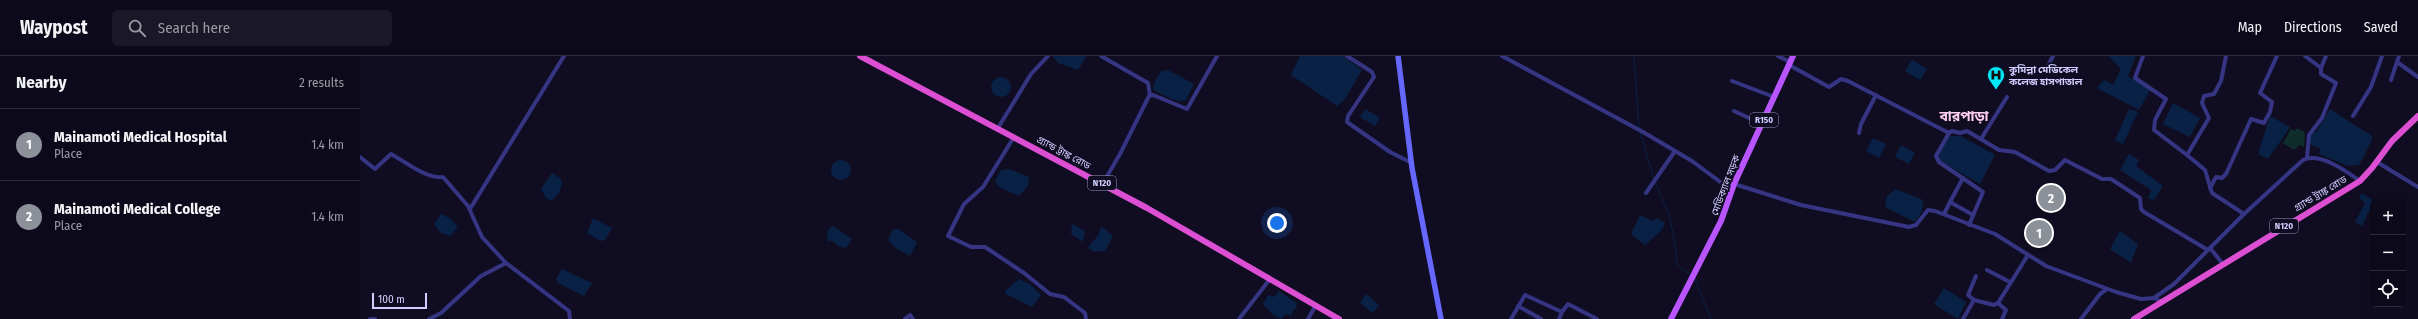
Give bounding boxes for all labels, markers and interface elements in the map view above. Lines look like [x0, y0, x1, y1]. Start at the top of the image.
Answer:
search box [112, 10, 392, 46]
text: Waypost [20, 16, 88, 39]
icon: search [126, 17, 148, 39]
text: Search here [158, 19, 230, 37]
text: Map [2238, 19, 2262, 36]
text: Directions [2284, 19, 2342, 36]
text: Saved [2364, 19, 2398, 36]
place label: কুমিল্লা মেডিকেল কলেজ হাসপাতাল [2008, 64, 2083, 88]
hospital icon: কুমিল্লা মেডিকেল কলেজ হাসপাতাল [1986, 65, 2006, 90]
text: Nearby [16, 72, 67, 93]
text: 2 results [299, 75, 344, 90]
district label: বারপাড়া [1938, 108, 1990, 125]
road number: R150 [1750, 113, 1778, 127]
text: Mainamoti Medical Hospital [54, 128, 227, 146]
street label: গ্র্যান্ড ট্রাঙ্ক রোড [1034, 134, 1093, 173]
text: 1 [26, 137, 32, 152]
text: 1.4 km [311, 137, 344, 152]
text: Place [54, 146, 82, 161]
street label: মেডিক্যাল সড়ক [1709, 152, 1743, 217]
street label: গ্র্যান্ড ট্রাঙ্ক রোড [2292, 173, 2350, 214]
road number: N120 [1088, 176, 1116, 190]
pin: 2 [2038, 183, 2064, 213]
map controls [2370, 199, 2406, 307]
button: + [2370, 199, 2406, 235]
text: Mainamoti Medical College [54, 200, 221, 218]
text: 2 [26, 209, 32, 224]
text: 1.4 km [311, 209, 344, 224]
your location [1267, 213, 1287, 233]
text: Place [54, 218, 82, 233]
pin: 1 [2026, 218, 2052, 248]
road number: N120 [2270, 219, 2298, 233]
button: − [2370, 235, 2406, 271]
button: locate [2370, 271, 2406, 307]
scale bar [372, 291, 427, 310]
text: 100 m [378, 293, 405, 306]

